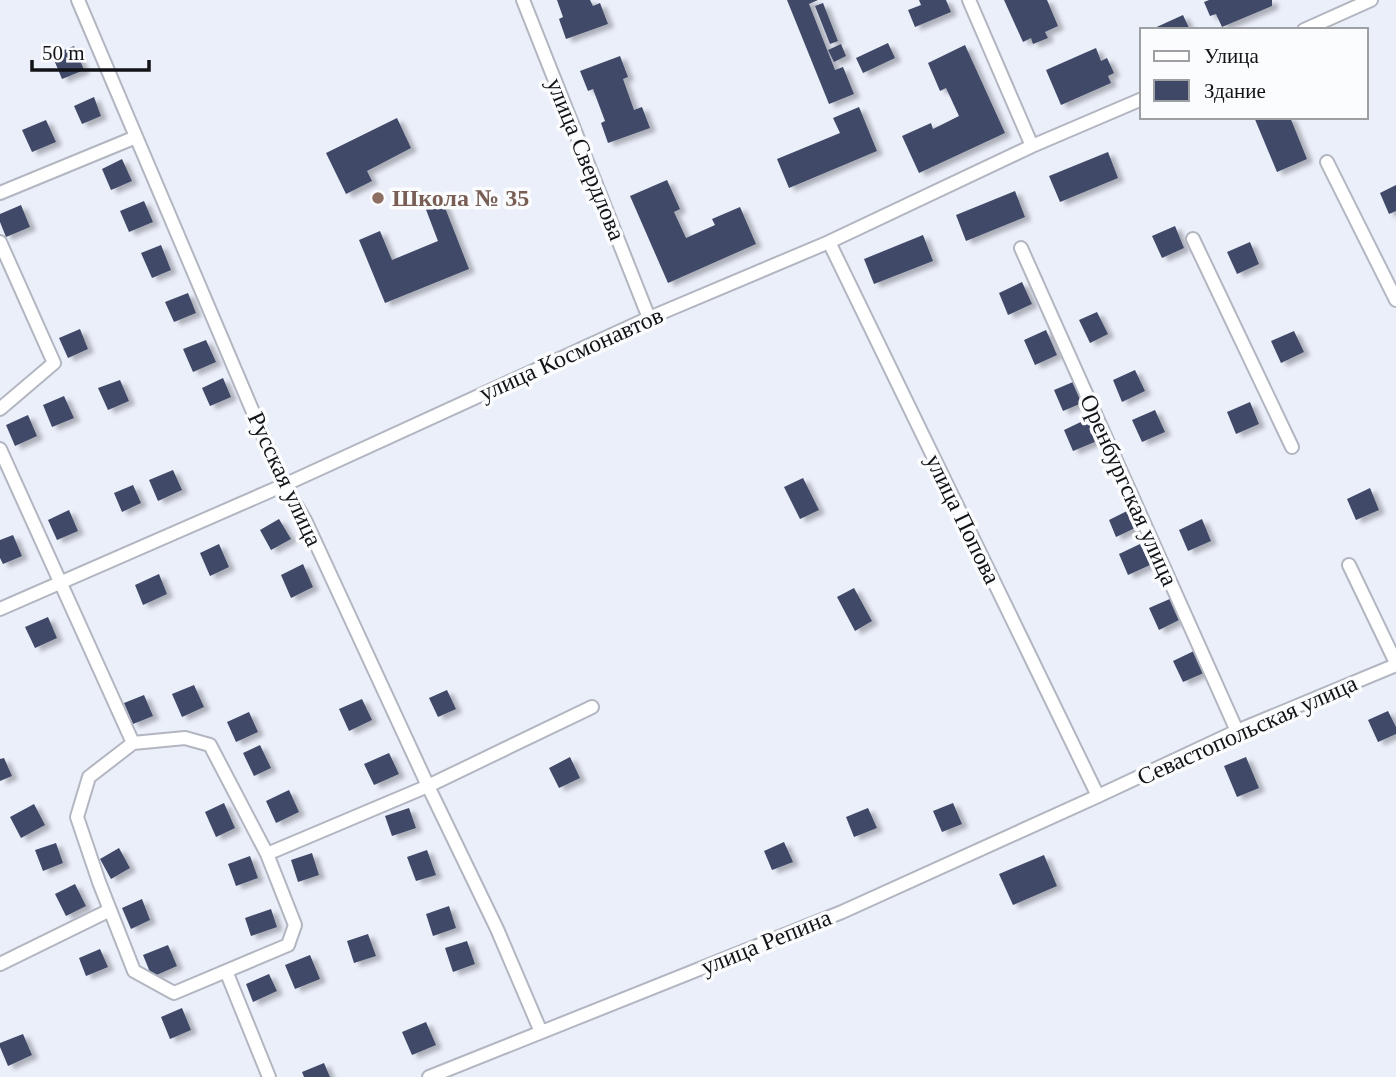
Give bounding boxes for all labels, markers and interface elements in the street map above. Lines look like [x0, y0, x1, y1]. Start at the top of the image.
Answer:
scale bar [32, 28, 149, 72]
legend [1140, 28, 1368, 119]
text: 50 m [42, 41, 85, 65]
text: Улица [1204, 44, 1259, 68]
street label: улица Свердлова [542, 74, 631, 244]
text: Здание [1204, 79, 1266, 103]
place label: Школа № 35 [392, 185, 529, 211]
marker: Школа № 35 [370, 190, 386, 206]
street label: улица Космонавтов [475, 302, 667, 406]
street label: Оренбургская улица [1075, 390, 1183, 590]
street label: Русская улица [243, 408, 328, 550]
street label: улица Попова [920, 450, 1006, 588]
street label: Севастопольская улица [1133, 670, 1361, 790]
street label: улица Репина [697, 904, 835, 980]

